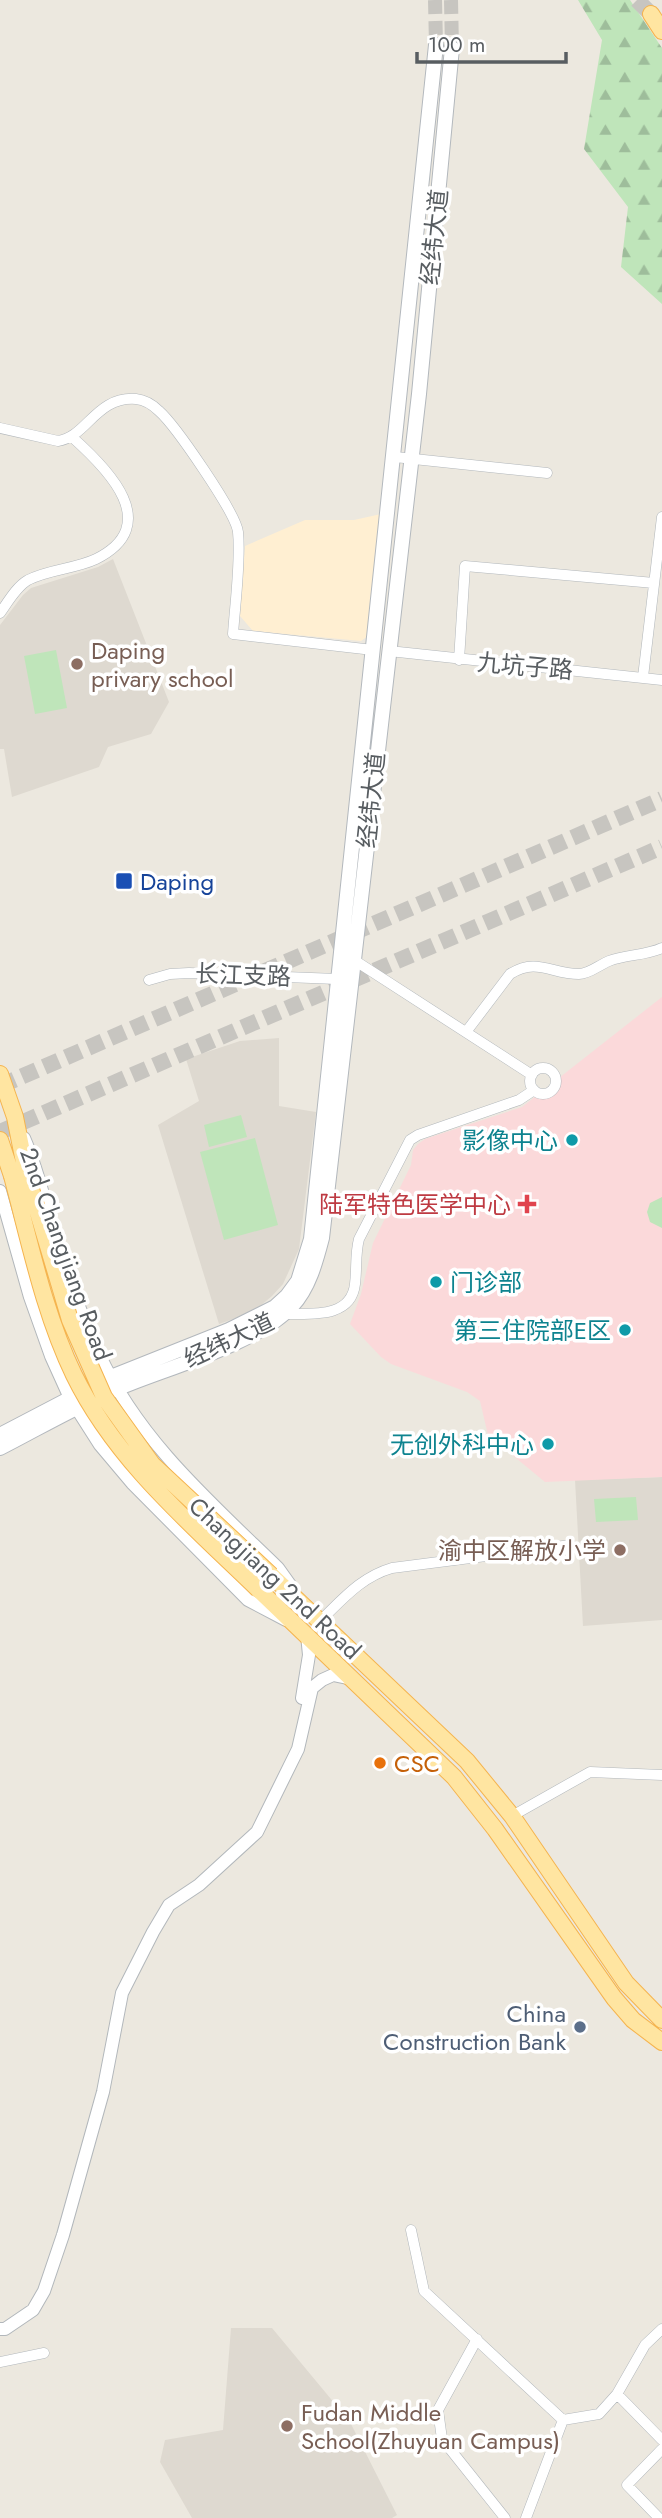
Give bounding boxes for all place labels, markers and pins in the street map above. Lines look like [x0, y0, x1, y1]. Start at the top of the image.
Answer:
place label: Daping privary school [91, 633, 233, 696]
marker: Daping privary school [69, 656, 85, 672]
place label: Daping [140, 864, 214, 899]
marker: Daping [114, 871, 134, 891]
place label: 影像中心 [462, 1123, 558, 1158]
marker: 影像中心 [564, 1132, 580, 1148]
place label: 陆军特色医学中心 [319, 1187, 511, 1222]
marker: 陆军特色医学中心 [517, 1194, 537, 1214]
place label: 门诊部 [450, 1265, 522, 1300]
marker: 门诊部 [428, 1274, 444, 1290]
place label: 第三住院部E区 [454, 1313, 611, 1348]
marker: 第三住院部E区 [617, 1322, 633, 1338]
place label: 无创外科中心 [390, 1427, 534, 1462]
marker: 无创外科中心 [540, 1436, 556, 1452]
place label: 渝中区解放小学 [438, 1533, 606, 1568]
marker: 渝中区解放小学 [612, 1542, 628, 1558]
place label: CSC [394, 1746, 440, 1781]
marker: CSC [372, 1755, 388, 1771]
place label: China Construction Bank [383, 1996, 566, 2059]
marker: China Construction Bank [572, 2019, 588, 2035]
place label: Fudan Middle School(Zhuyuan Campus) [301, 2395, 560, 2458]
marker: Fudan Middle School(Zhuyuan Campus) [279, 2418, 295, 2434]

